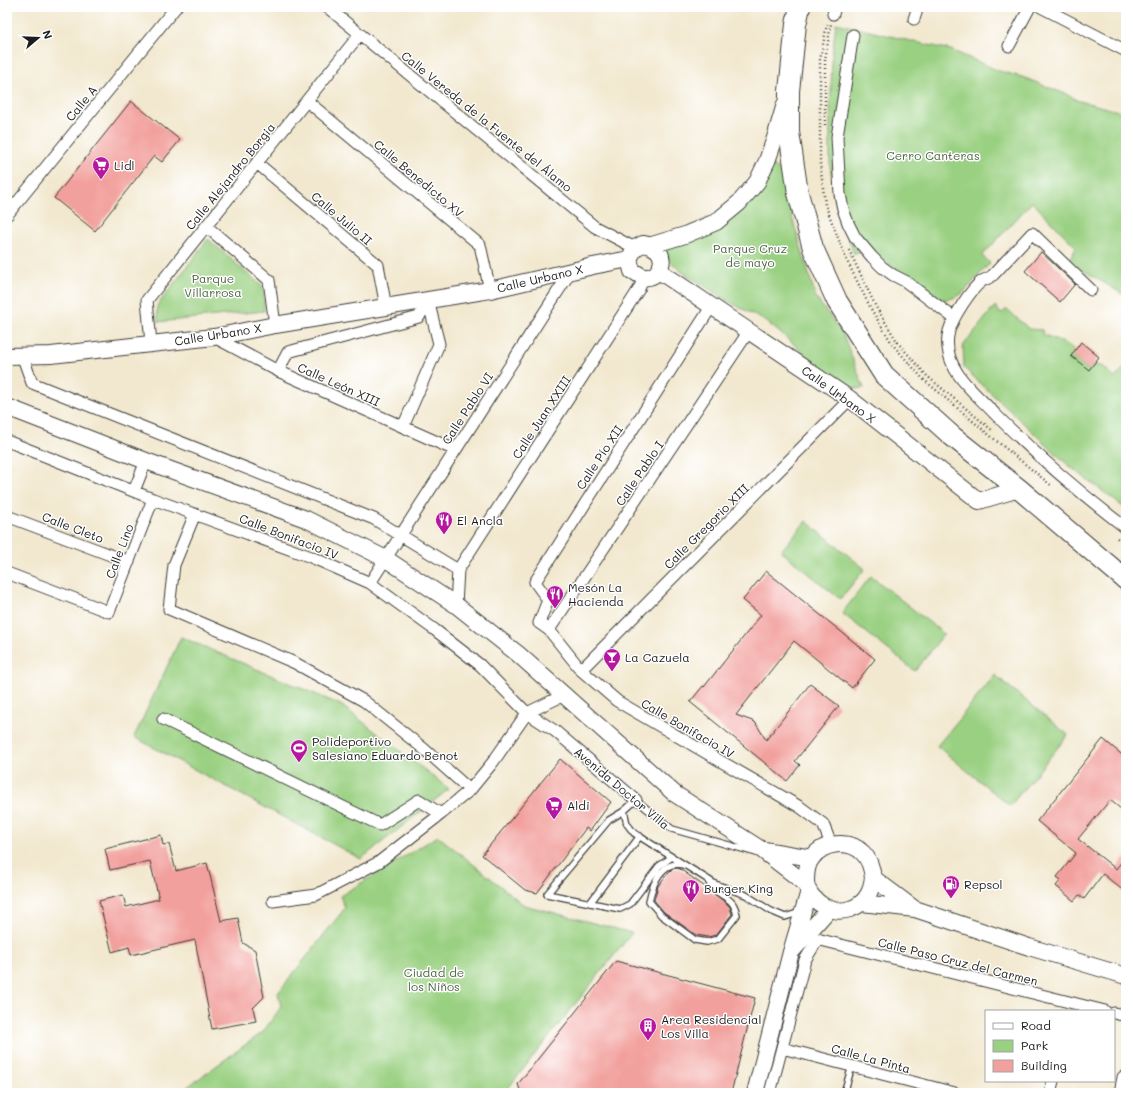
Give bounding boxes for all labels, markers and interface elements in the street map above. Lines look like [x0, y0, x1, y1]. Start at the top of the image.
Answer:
north arrow [18, 18, 58, 58]
text: N [39, 28, 56, 41]
street label: Calle Vereda de la Fuente del Álamo [398, 47, 576, 195]
street label: Calle A [62, 82, 100, 124]
street label: Calle Alejandro Borgia [182, 119, 278, 233]
street label: Calle Benedicto XV [371, 136, 467, 220]
park label: Cerro Canteras [886, 147, 980, 163]
supermarket icon: Lidl [91, 155, 111, 180]
place label: Lidl [114, 157, 135, 173]
street label: Calle Julio II [308, 188, 376, 248]
park label: Parque Cruz de mayo [713, 240, 787, 270]
street label: Calle Urbano X [495, 260, 585, 296]
park label: Parque Villarrosa [184, 270, 242, 300]
street label: Calle Urbano X [173, 319, 263, 349]
street label: Calle León XIII [295, 359, 383, 409]
street label: Calle Urbano X [799, 362, 879, 426]
street label: Calle Pablo VI [438, 369, 496, 447]
street label: Calle Juan XXIII [508, 372, 574, 462]
street label: Calle Pío XII [572, 422, 626, 492]
street label: Calle Pablo I [611, 437, 667, 509]
street label: Calle Gregorio XIII [660, 480, 752, 572]
street label: Calle Cleto [40, 508, 106, 546]
street label: Calle Bonifacio IV [237, 510, 341, 562]
restaurant icon: El Ancla [434, 510, 454, 535]
place label: El Ancla [457, 512, 503, 528]
street label: Calle Lino [101, 521, 137, 581]
place label: Mesón La Hacienda [568, 579, 624, 609]
restaurant icon: Mesón La Hacienda [545, 584, 565, 609]
bar icon: La Cazuela [602, 647, 622, 672]
place label: La Cazuela [625, 649, 690, 665]
street label: Calle Bonifacio IV [639, 695, 738, 761]
place label: Polideportivo Salesiano Eduardo Benot [312, 733, 458, 763]
sports icon: Polideportivo Salesiano Eduardo Benot [289, 738, 309, 763]
street label: Avenida Doctor Villa [571, 743, 673, 833]
supermarket icon: Aldi [544, 795, 564, 820]
place label: Aldi [567, 797, 590, 813]
fuel station icon: Repsol [941, 874, 961, 899]
place label: Repsol [964, 876, 1002, 892]
restaurant icon: Burger King [681, 878, 701, 903]
place label: Burger King [704, 880, 773, 896]
street label: Calle Paso Cruz del Carmen [876, 933, 1040, 989]
park label: Ciudad de los Niños [404, 964, 464, 994]
legend [985, 1010, 1115, 1082]
place label: Area Residencial Los Villa [661, 1011, 762, 1041]
building icon: Area Residencial Los Villa [638, 1016, 658, 1041]
text: Road [1021, 1017, 1051, 1033]
text: Park [1021, 1037, 1048, 1053]
street label: Calle La Pinta [830, 1040, 912, 1076]
text: Building [1021, 1057, 1067, 1073]

